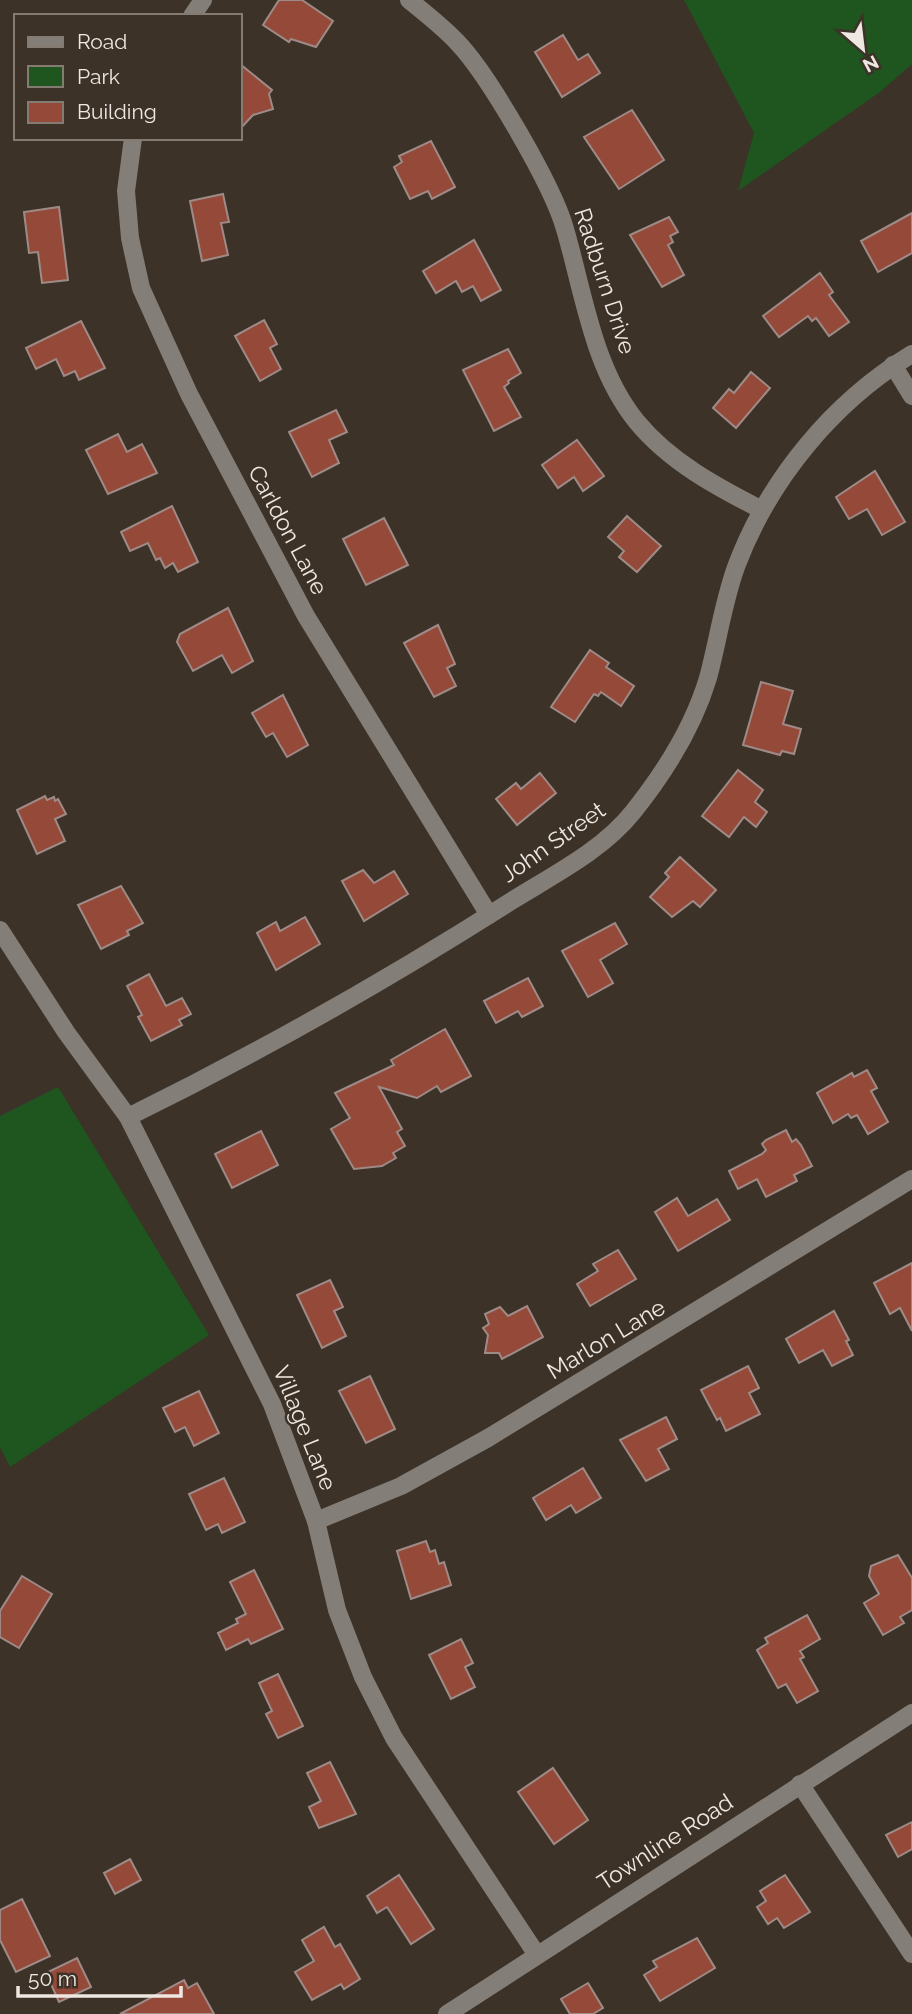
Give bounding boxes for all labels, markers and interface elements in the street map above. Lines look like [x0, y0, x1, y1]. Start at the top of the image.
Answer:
legend [14, 14, 242, 140]
north arrow [828, 14, 898, 84]
text: Road [77, 29, 127, 54]
text: N [859, 51, 883, 77]
text: Park [77, 64, 120, 89]
text: Building [77, 99, 157, 124]
street label: Radburn Drive [569, 205, 642, 357]
street label: Carldon Lane [243, 460, 334, 599]
street label: John Street [495, 796, 610, 887]
street label: Marlon Lane [542, 1293, 670, 1384]
street label: Village Lane [268, 1362, 343, 1494]
street label: Townline Road [592, 1788, 738, 1895]
scale bar [18, 1954, 180, 1998]
text: 50 m [28, 1966, 77, 1991]

